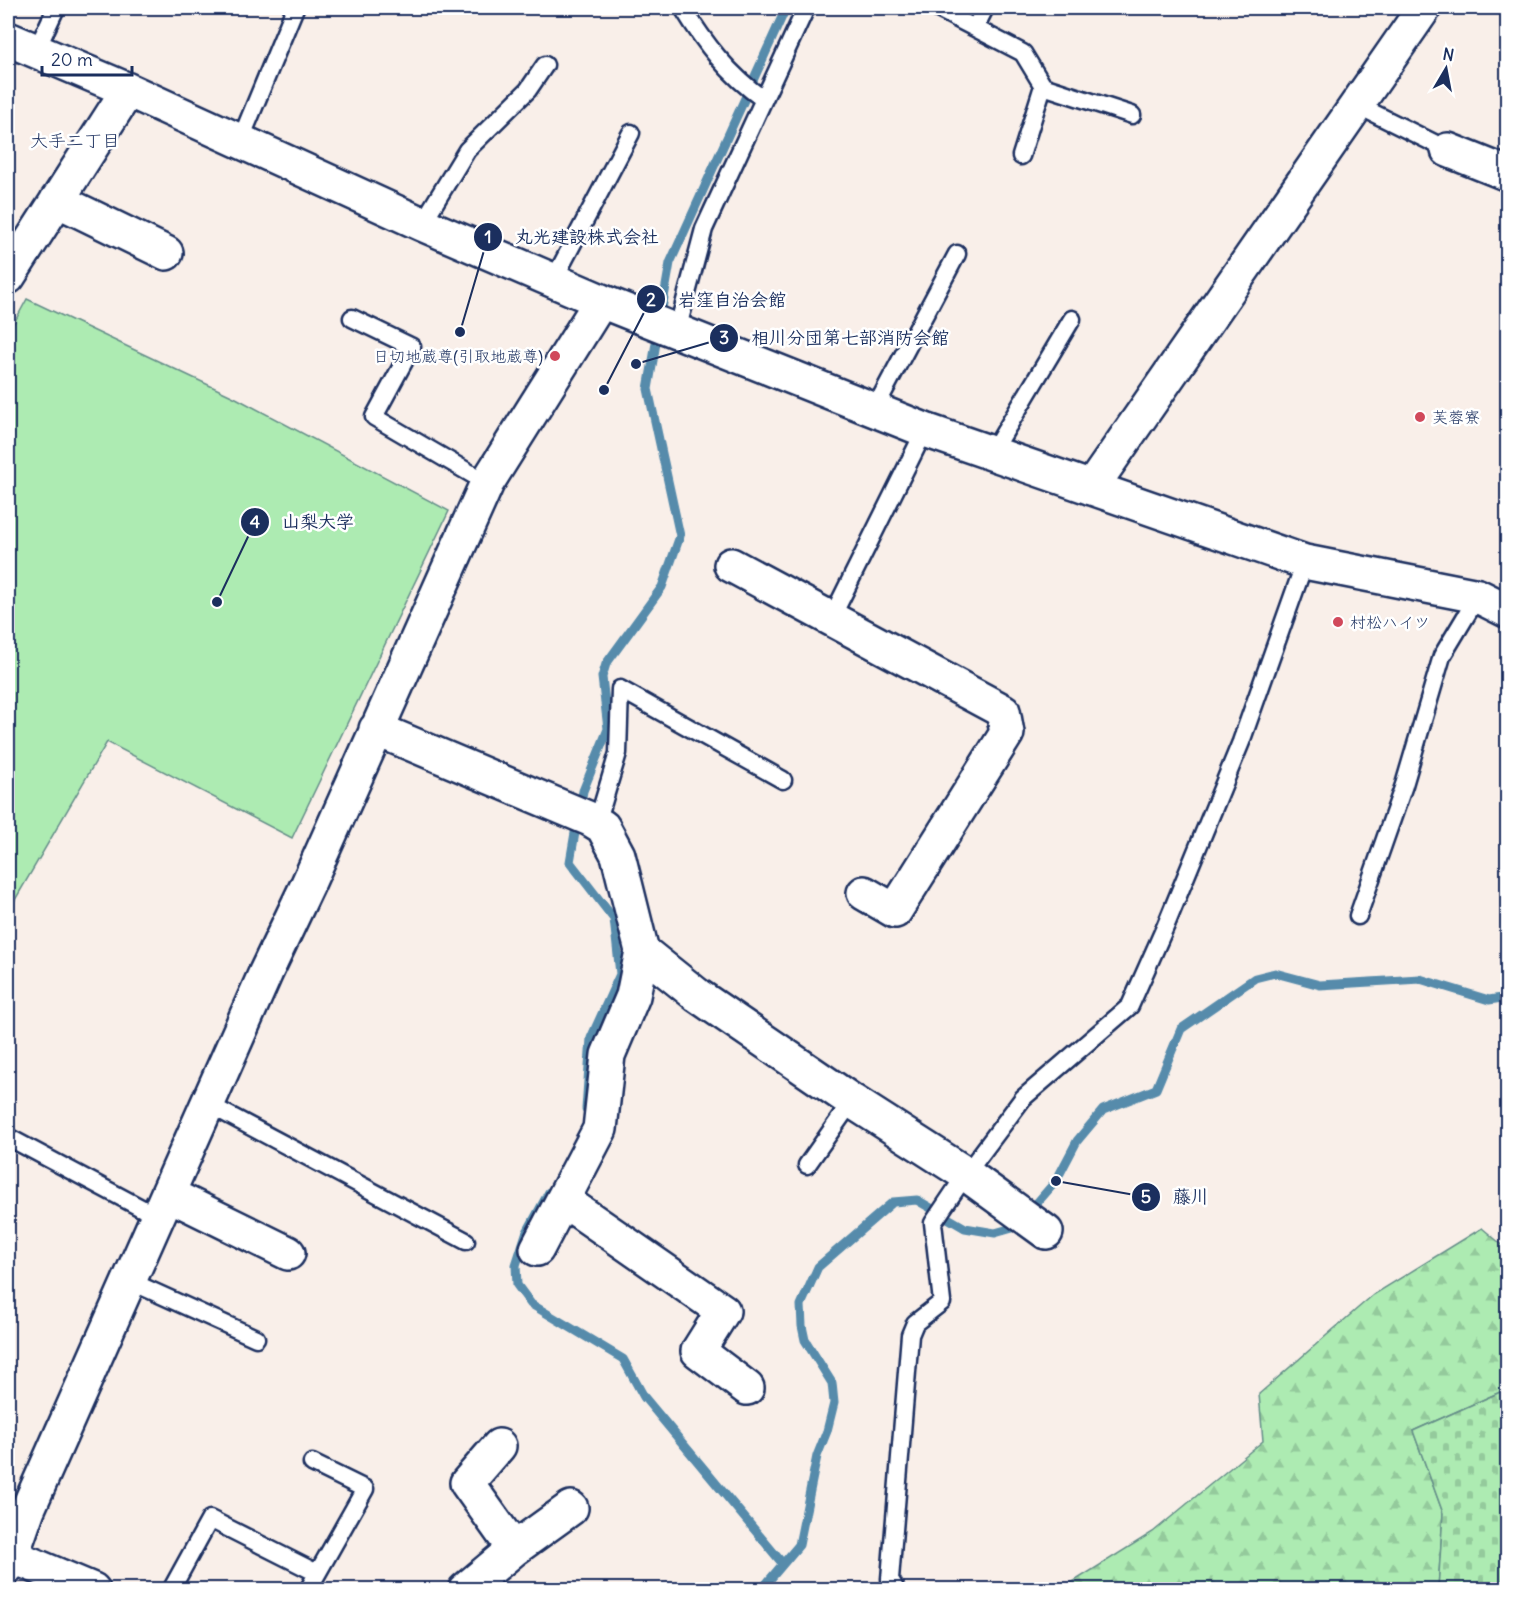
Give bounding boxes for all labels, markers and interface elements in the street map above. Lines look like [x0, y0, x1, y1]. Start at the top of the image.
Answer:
scale bar [42, 39, 132, 77]
north arrow [1416, 39, 1476, 99]
text: N [1441, 43, 1456, 65]
text: 20 m [51, 48, 93, 71]
district label: 大手二丁目 [30, 129, 120, 152]
callout: 丸光建設株式会社 [473, 219, 671, 255]
text: 1 [484, 225, 492, 248]
text: 丸光建設株式会社 [515, 225, 659, 248]
callout: 岩窪自治会館 [636, 281, 798, 317]
text: 2 [646, 288, 656, 311]
text: 岩窪自治会館 [678, 288, 786, 311]
callout: 相川分団第七部消防会館 [709, 320, 961, 356]
text: 3 [719, 326, 729, 349]
text: 相川分団第七部消防会館 [751, 326, 949, 349]
place label: 日切地蔵尊(引取地蔵尊) [373, 346, 543, 366]
marker: 日切地蔵尊(引取地蔵尊) [548, 349, 562, 363]
place label: 芙蓉寮 [1432, 407, 1480, 427]
marker: 芙蓉寮 [1413, 410, 1427, 424]
callout: 山梨大学 [240, 504, 366, 540]
text: 4 [250, 510, 261, 533]
text: 山梨大学 [282, 510, 354, 533]
place label: 村松ハイツ [1350, 612, 1430, 632]
marker: 村松ハイツ [1331, 615, 1345, 629]
callout: 藤川 [1131, 1179, 1221, 1215]
text: 5 [1141, 1185, 1151, 1208]
text: 藤川 [1173, 1185, 1209, 1208]

